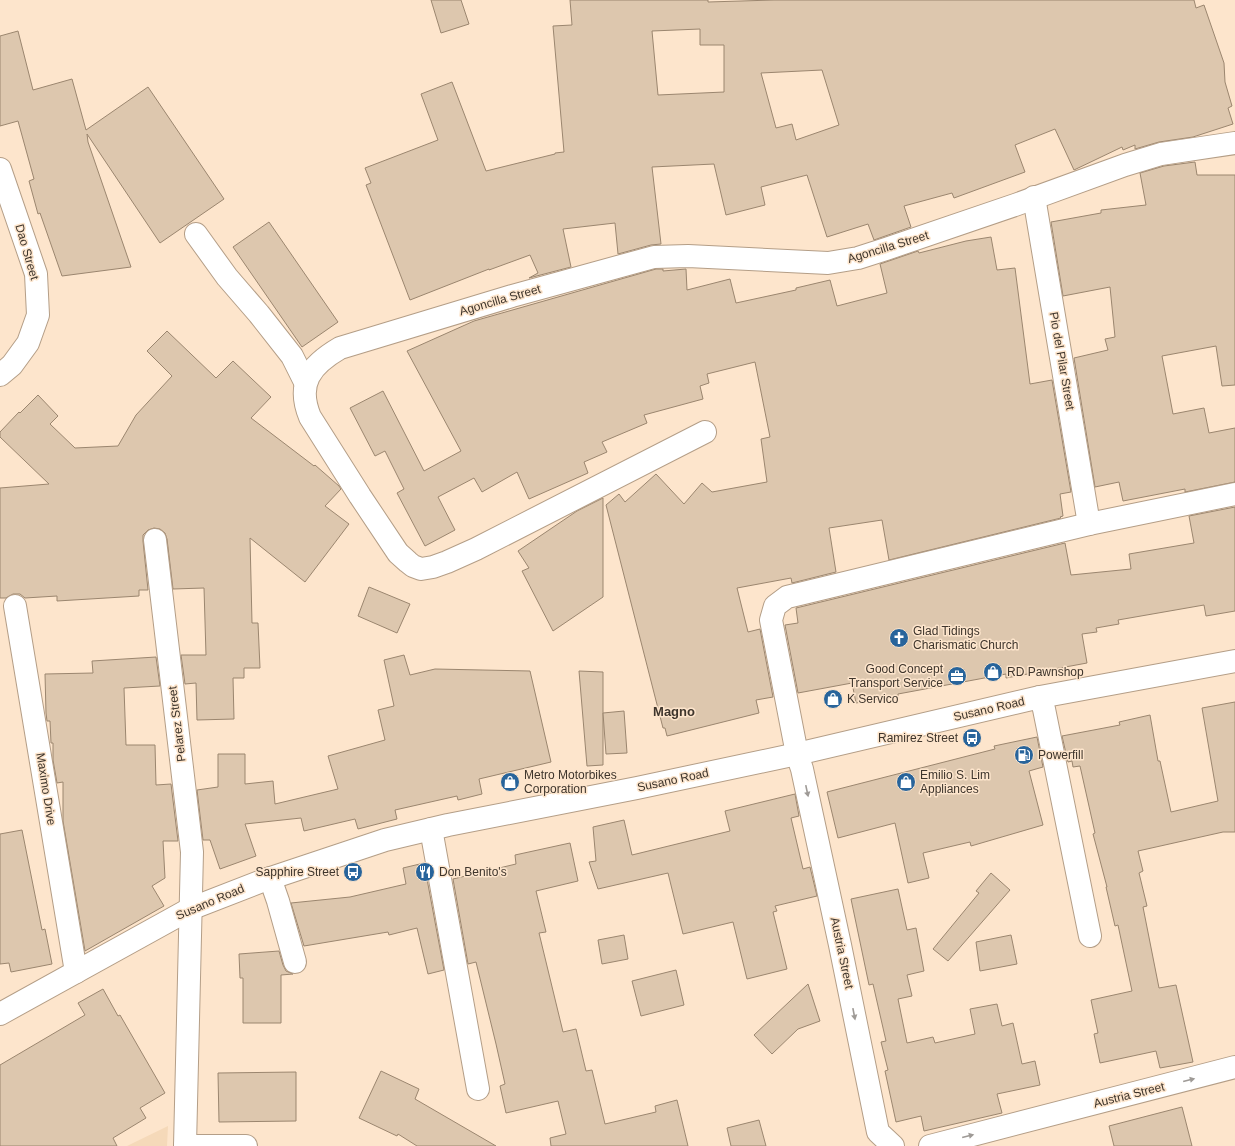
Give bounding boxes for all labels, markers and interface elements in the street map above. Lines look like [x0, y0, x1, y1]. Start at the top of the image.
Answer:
street label: Dao Street [12, 222, 42, 282]
street label: Agoncilla Street [846, 228, 931, 266]
street label: Agoncilla Street [458, 282, 543, 318]
street label: Pio del Pilar Street [1046, 311, 1078, 412]
place label: Glad Tidings Charismatic Church [913, 624, 1018, 652]
church icon: Glad Tidings Charismatic Church [888, 627, 910, 649]
shop icon: RD Pawnshop [982, 661, 1004, 683]
place label: Good Concept Transport Service [849, 662, 944, 690]
office icon: Good Concept Transport Service [946, 665, 968, 687]
place label: RD Pawnshop [1007, 665, 1084, 679]
street label: Pelarez Street [165, 685, 189, 763]
shop icon: K Servico [822, 688, 844, 710]
place label: K Servico [847, 692, 899, 706]
street label: Susano Road [952, 694, 1026, 724]
district label: Magno [653, 704, 695, 719]
bus stop icon: Ramirez Street [961, 727, 983, 749]
place label: Ramirez Street [878, 731, 959, 745]
fuel station icon: Powerfill [1013, 744, 1035, 766]
place label: Powerfill [1038, 748, 1083, 762]
street label: Maximo Drive [33, 752, 59, 827]
street label: Susano Road [636, 766, 710, 794]
place label: Metro Motorbikes Corporation [524, 768, 617, 796]
place label: Emilio S. Lim Appliances [920, 768, 990, 796]
shop icon: Metro Motorbikes Corporation [499, 771, 521, 793]
shop icon: Emilio S. Lim Appliances [895, 771, 917, 793]
one-way arrow [805, 785, 811, 797]
bus stop icon: Sapphire Street [342, 861, 364, 883]
restaurant icon: Don Benito's [414, 861, 436, 883]
place label: Sapphire Street [256, 865, 340, 879]
place label: Don Benito's [439, 865, 507, 879]
street label: Susano Road [174, 881, 246, 923]
street label: Austria Street [828, 916, 857, 991]
one-way arrow [852, 1008, 858, 1021]
one-way arrow [1183, 1077, 1195, 1083]
street label: Austria Street [1092, 1079, 1167, 1111]
one-way arrow [962, 1133, 974, 1139]

